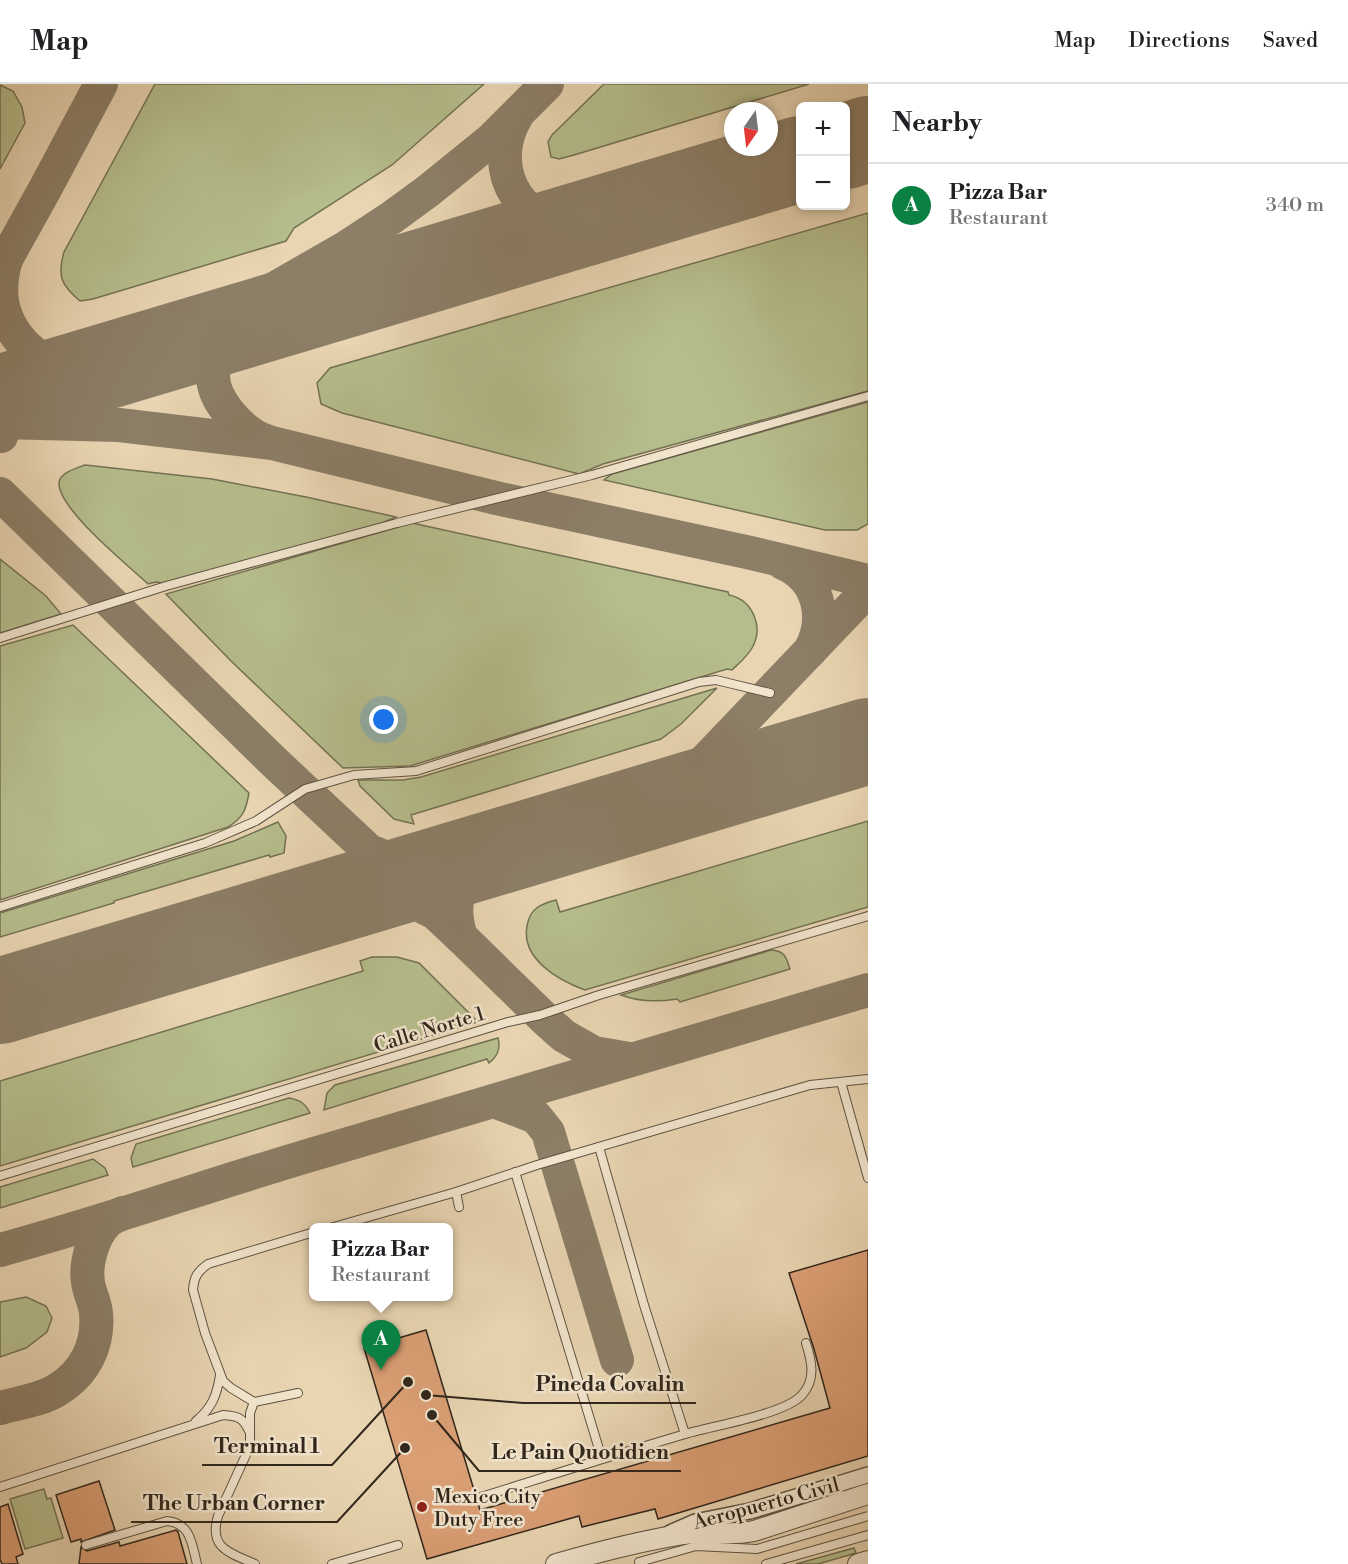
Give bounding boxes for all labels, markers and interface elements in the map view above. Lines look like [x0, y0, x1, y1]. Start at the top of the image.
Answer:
text: Map [30, 24, 89, 59]
text: Map [1054, 28, 1096, 54]
text: Directions [1129, 28, 1230, 54]
text: Saved [1263, 28, 1318, 54]
north arrow [724, 102, 778, 156]
map controls [796, 102, 850, 210]
button: + [796, 102, 850, 156]
text: Nearby [892, 107, 982, 139]
button: − [796, 156, 850, 210]
text: Pizza Bar [949, 179, 1047, 206]
text: A [904, 193, 919, 218]
text: 340 m [1266, 193, 1324, 218]
text: Restaurant [949, 206, 1048, 231]
your location [369, 705, 398, 734]
street label: Calle Norte 1 [371, 1002, 488, 1059]
popup [309, 1223, 453, 1301]
text: Pizza Bar [331, 1236, 430, 1263]
text: Restaurant [331, 1263, 431, 1288]
pin: A [362, 1320, 400, 1370]
callout: Pineda Covalin [523, 1364, 696, 1403]
text: Pineda Covalin [536, 1372, 684, 1398]
callout: Terminal 1 [202, 1426, 332, 1465]
callout: Le Pain Quotidien [479, 1432, 681, 1471]
text: Terminal 1 [214, 1434, 320, 1460]
text: Le Pain Quotidien [491, 1440, 669, 1466]
street label: Aeropuerto Civil [690, 1473, 842, 1536]
callout: The Urban Corner [131, 1483, 337, 1522]
place label: Mexico City Duty Free [434, 1485, 541, 1533]
text: The Urban Corner [143, 1491, 325, 1517]
marker: Mexico City Duty Free [415, 1500, 429, 1514]

